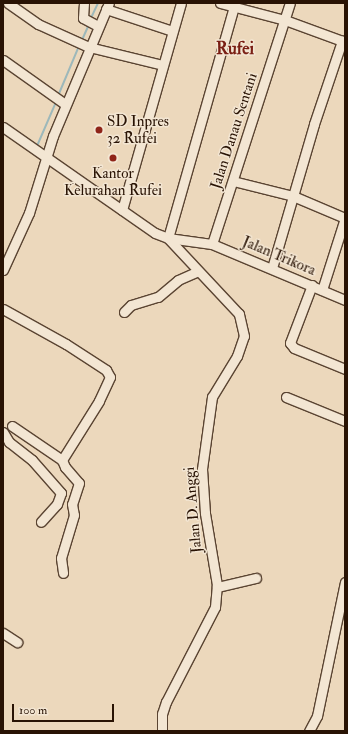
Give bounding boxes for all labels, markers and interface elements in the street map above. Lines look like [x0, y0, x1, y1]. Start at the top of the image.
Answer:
district label: Rufei [216, 39, 254, 59]
street label: Jalan Danau Sentani [207, 71, 261, 191]
place label: SD Inpres 32 Rufei [107, 112, 169, 147]
marker: SD Inpres 32 Rufei [94, 125, 104, 135]
marker: Kantor Kelurahan Rufei [108, 153, 118, 163]
place label: Kantor Kelurahan Rufei [64, 164, 162, 199]
street label: Jalan Trikora [240, 233, 318, 279]
street label: Jalan D. Anggi [180, 466, 206, 554]
scale bar [14, 696, 116, 722]
text: 100 m [19, 703, 47, 718]

